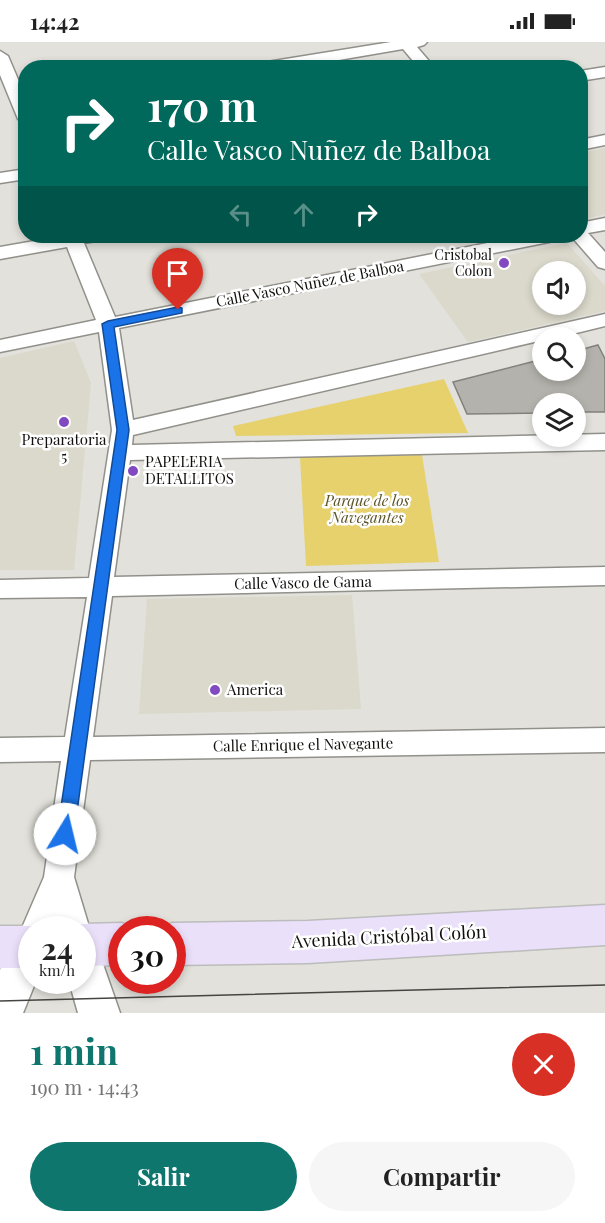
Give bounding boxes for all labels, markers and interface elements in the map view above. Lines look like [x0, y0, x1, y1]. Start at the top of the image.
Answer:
text: 14:42 [30, 6, 80, 36]
text: 170 m [147, 77, 257, 133]
icon: right [48, 84, 126, 162]
text: Calle Vasco Nuñez de Balboa [147, 131, 490, 167]
icon: left [224, 198, 257, 231]
icon: ahead [287, 198, 320, 231]
icon: right [350, 198, 383, 231]
place label: Cristobal Colon [434, 245, 493, 280]
pin [152, 248, 203, 310]
street label: Calle Vasco Nuñez de Balboa [214, 255, 406, 311]
marker: Cristobal Colon [497, 256, 511, 270]
icon: arrive [161, 257, 194, 290]
map controls [532, 261, 586, 447]
button: sound [532, 261, 586, 315]
button: search [532, 327, 586, 381]
button: layers [532, 393, 586, 447]
marker: Preparatoria 5 [57, 415, 71, 429]
place label: Preparatoria 5 [21, 429, 107, 466]
place label: PAPELERIA DETALLITOS [145, 451, 234, 488]
marker: PAPELERIA DETALLITOS [126, 464, 140, 478]
park label: Parque de los Navegantes [324, 490, 410, 527]
street label: Calle Vasco de Gama [234, 571, 373, 593]
place label: America [226, 679, 284, 699]
marker: America [208, 683, 222, 697]
street label: Calle Enrique el Navegante [213, 732, 393, 756]
position arrow [33, 802, 97, 866]
speed limit sign: 30 [108, 916, 186, 994]
street label: Avenida Cristóbal Colón [290, 919, 487, 953]
text: 24 [41, 928, 73, 968]
text: km/h [39, 960, 75, 980]
text: 1 min [30, 1026, 118, 1074]
button: close [512, 1033, 575, 1096]
text: 190 m · 14:43 [30, 1073, 139, 1100]
button: Salir [30, 1142, 297, 1211]
button: Compartir [309, 1142, 575, 1211]

